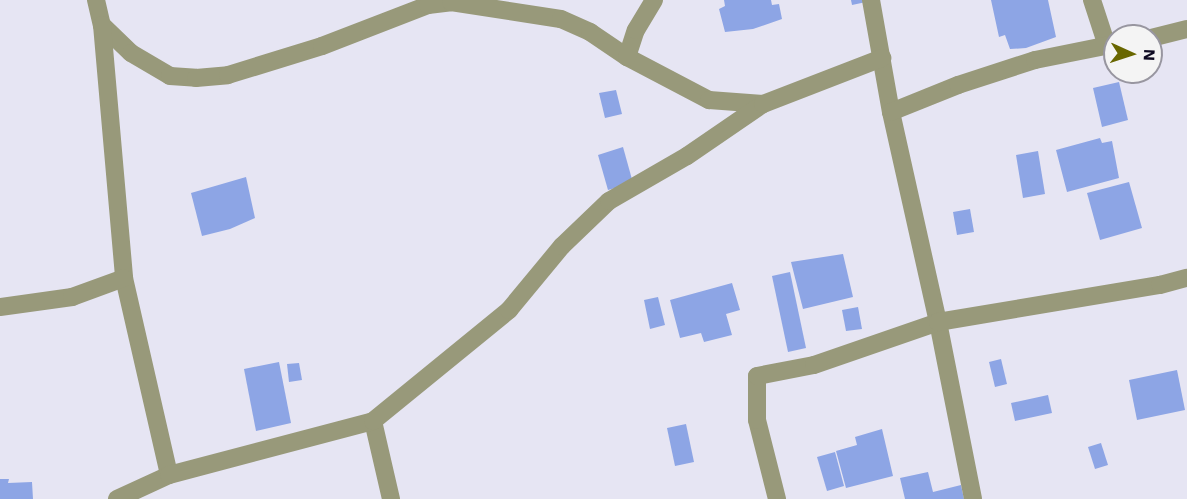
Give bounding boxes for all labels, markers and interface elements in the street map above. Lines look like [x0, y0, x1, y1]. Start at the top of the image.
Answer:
north arrow [1103, 24, 1163, 84]
text: N [1140, 48, 1159, 61]

